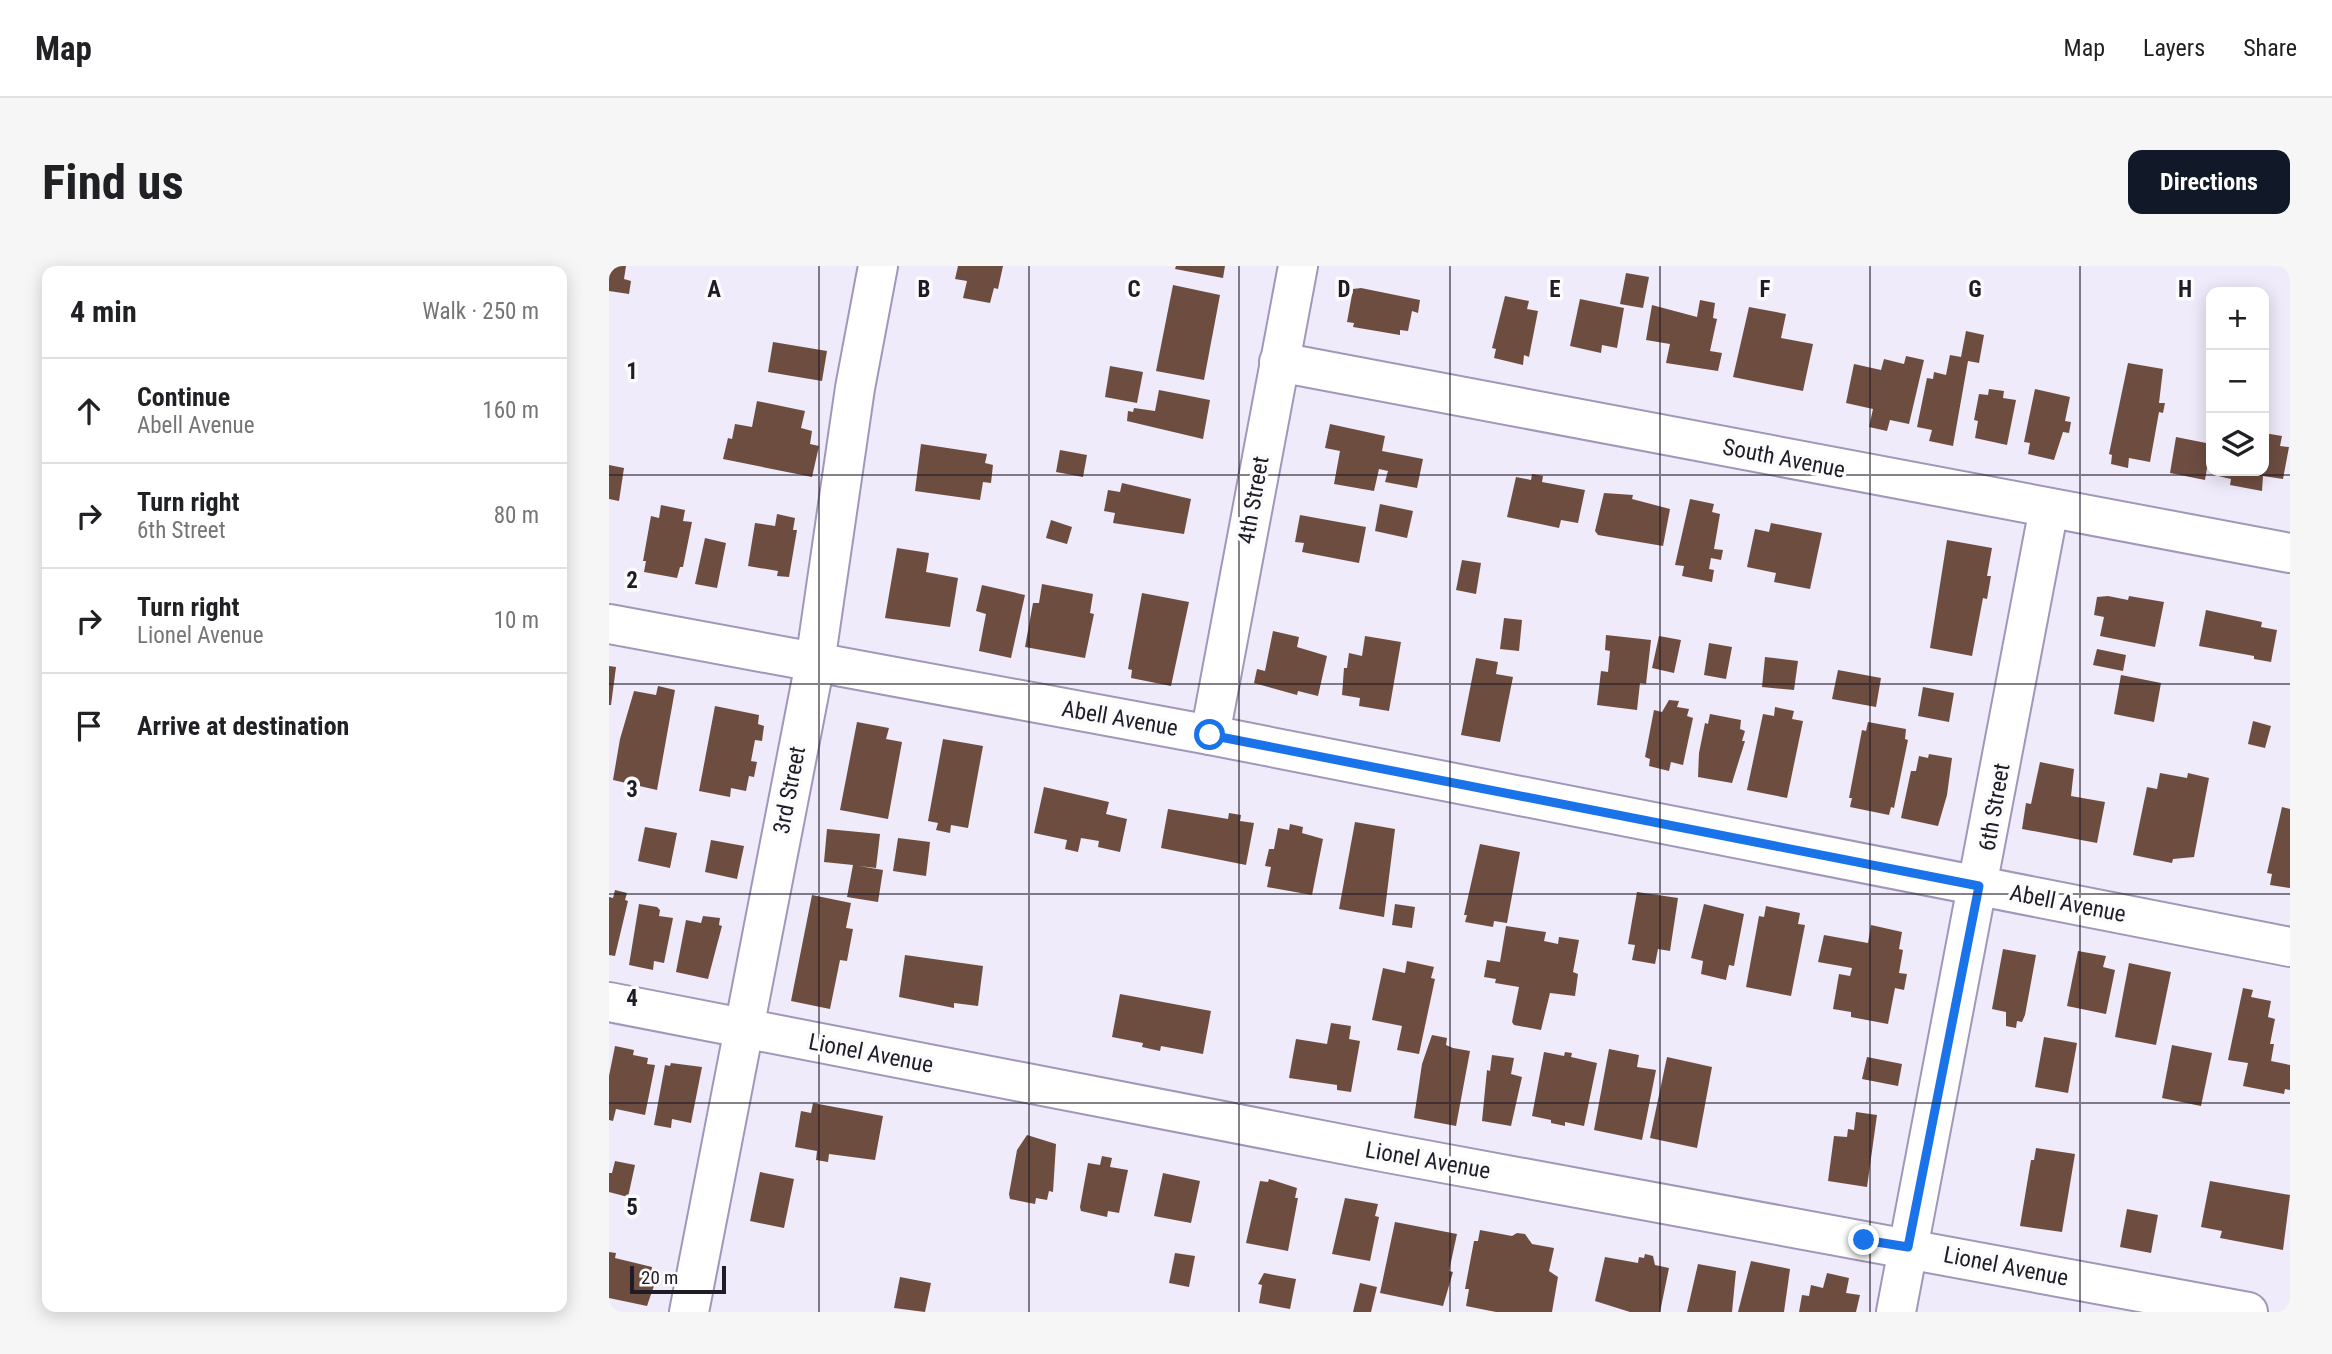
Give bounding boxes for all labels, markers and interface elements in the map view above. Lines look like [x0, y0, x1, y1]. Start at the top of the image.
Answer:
text: Map [35, 29, 92, 68]
text: Map [2064, 34, 2105, 62]
text: Layers [2143, 34, 2205, 62]
text: Share [2243, 34, 2297, 62]
button: Directions [2128, 150, 2290, 214]
text: Find us [42, 154, 184, 211]
text: A [707, 276, 721, 303]
text: B [918, 276, 930, 303]
text: C [1127, 276, 1141, 303]
text: D [1338, 276, 1351, 303]
text: E [1549, 276, 1561, 303]
text: F [1760, 276, 1771, 303]
text: G [1968, 276, 1982, 303]
text: H [2178, 276, 2192, 303]
map controls [2206, 287, 2269, 476]
button: + [2206, 287, 2269, 350]
text: 4 min [70, 294, 137, 329]
text: Walk · 250 m [422, 298, 539, 325]
button: − [2206, 350, 2269, 413]
text: 1 [626, 358, 638, 385]
text: Continue [137, 382, 230, 412]
icon: ahead [70, 392, 108, 430]
text: 160 m [482, 397, 539, 424]
text: Abell Avenue [137, 412, 254, 439]
button: layers [2206, 413, 2269, 476]
street label: South Avenue [1720, 433, 1847, 484]
street label: 4th Street [1233, 454, 1274, 546]
text: Turn right [137, 487, 239, 517]
icon: right [70, 497, 108, 535]
text: 80 m [494, 502, 539, 529]
text: 6th Street [137, 517, 225, 544]
text: 2 [626, 567, 638, 594]
text: Turn right [137, 592, 239, 622]
icon: right [70, 602, 108, 640]
text: 10 m [494, 607, 539, 634]
text: Lionel Avenue [137, 622, 263, 649]
street label: Abell Avenue [1060, 695, 1180, 742]
icon: arrive [70, 707, 108, 745]
text: Arrive at destination [137, 711, 349, 741]
route start [1194, 719, 1225, 750]
street label: 3rd Street [768, 744, 811, 836]
street label: 6th Street [1974, 761, 2015, 853]
text: 3 [626, 776, 638, 803]
street label: Abell Avenue [2008, 879, 2128, 928]
text: 4 [626, 985, 638, 1012]
street label: Lionel Avenue [806, 1028, 936, 1079]
street label: Lionel Avenue [1363, 1136, 1493, 1185]
text: 5 [626, 1194, 638, 1221]
route end [1848, 1224, 1879, 1255]
street label: Lionel Avenue [1941, 1241, 2071, 1292]
scale bar [630, 1263, 726, 1295]
text: 20 m [641, 1266, 678, 1289]

